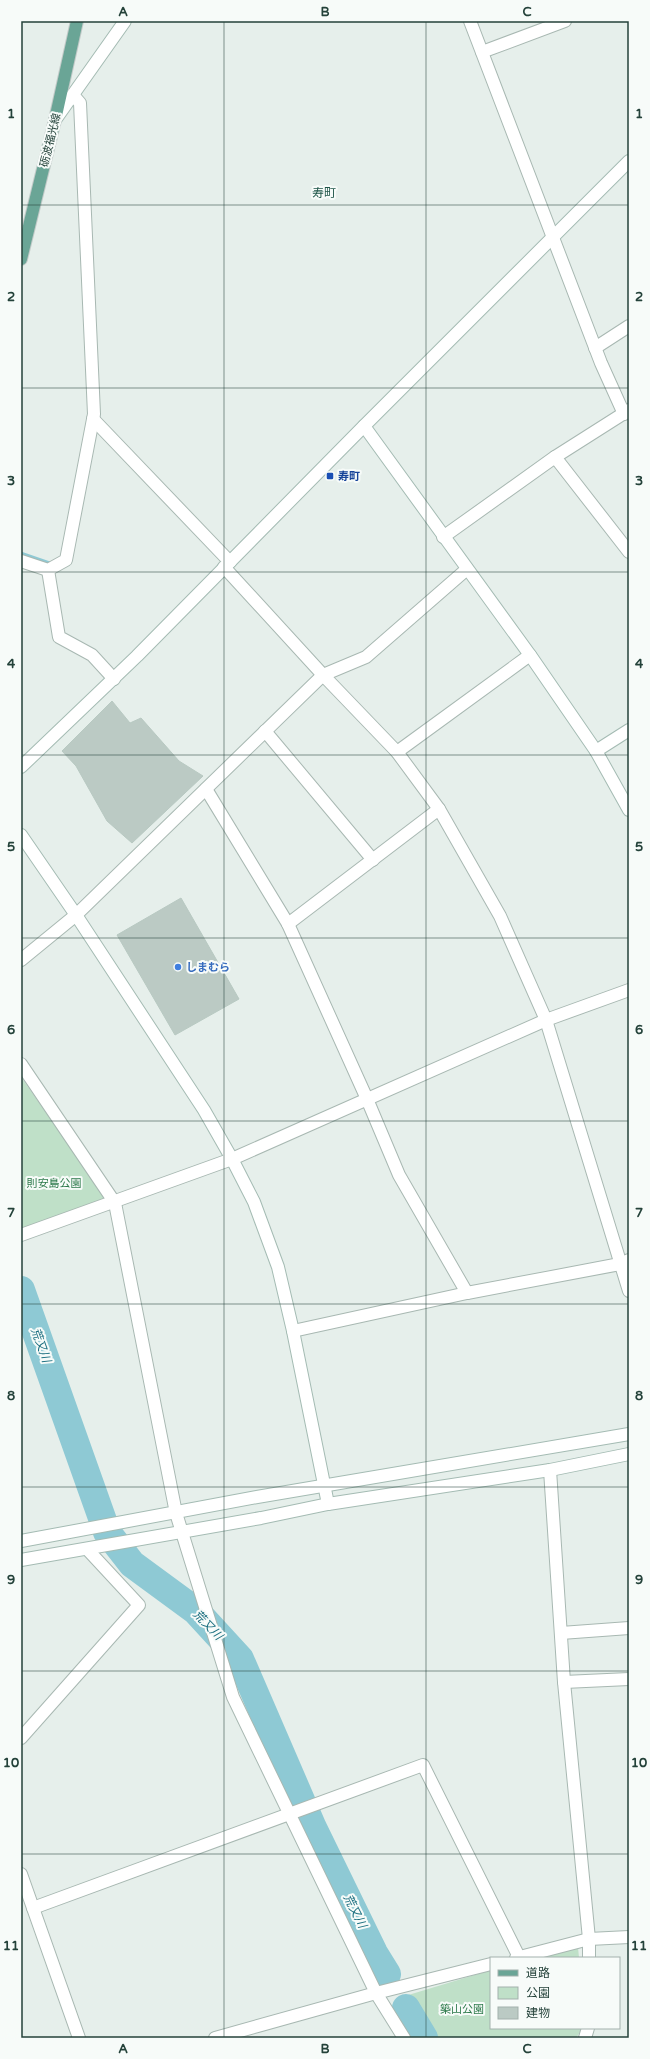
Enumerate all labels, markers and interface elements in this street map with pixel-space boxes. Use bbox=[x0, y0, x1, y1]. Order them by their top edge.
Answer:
text: A bbox=[118, 4, 128, 20]
text: B bbox=[320, 4, 330, 20]
text: C bbox=[522, 4, 532, 20]
text: 1 bbox=[7, 106, 15, 122]
text: 1 bbox=[635, 106, 643, 122]
street label: 砺波福光線 bbox=[38, 112, 63, 168]
district label: 寿町 bbox=[312, 186, 336, 200]
text: 2 bbox=[7, 289, 15, 305]
text: 2 bbox=[635, 289, 643, 305]
place label: 寿町 bbox=[338, 470, 360, 483]
marker: 寿町 bbox=[325, 471, 335, 481]
text: 3 bbox=[7, 473, 15, 489]
text: 3 bbox=[635, 473, 643, 489]
text: 4 bbox=[7, 656, 16, 672]
text: 4 bbox=[635, 656, 644, 672]
text: 5 bbox=[7, 839, 15, 855]
text: 5 bbox=[635, 839, 643, 855]
place label: しまむら bbox=[186, 961, 230, 974]
marker: しまむら bbox=[173, 962, 183, 972]
text: 6 bbox=[7, 1022, 15, 1038]
text: 6 bbox=[635, 1022, 643, 1038]
park label: 則安島公園 bbox=[27, 1177, 82, 1190]
text: 7 bbox=[7, 1205, 15, 1221]
text: 7 bbox=[635, 1205, 643, 1221]
water label: 荒又川 bbox=[28, 1326, 54, 1366]
text: 8 bbox=[7, 1388, 15, 1404]
text: 8 bbox=[635, 1388, 643, 1404]
text: 9 bbox=[7, 1572, 15, 1588]
text: 9 bbox=[635, 1572, 643, 1588]
water label: 荒又川 bbox=[190, 1607, 227, 1644]
text: 10 bbox=[3, 1755, 19, 1771]
text: 10 bbox=[631, 1755, 647, 1771]
water label: 荒又川 bbox=[341, 1892, 370, 1932]
text: 11 bbox=[3, 1938, 19, 1954]
text: 11 bbox=[631, 1938, 647, 1954]
legend bbox=[490, 1957, 620, 2029]
text: 道路 bbox=[526, 1966, 550, 1980]
text: 公園 bbox=[526, 1986, 550, 2000]
park label: 築山公園 bbox=[440, 2003, 484, 2016]
text: 建物 bbox=[526, 2006, 550, 2020]
text: A bbox=[118, 2041, 128, 2057]
text: B bbox=[320, 2041, 330, 2057]
text: C bbox=[522, 2041, 532, 2057]

